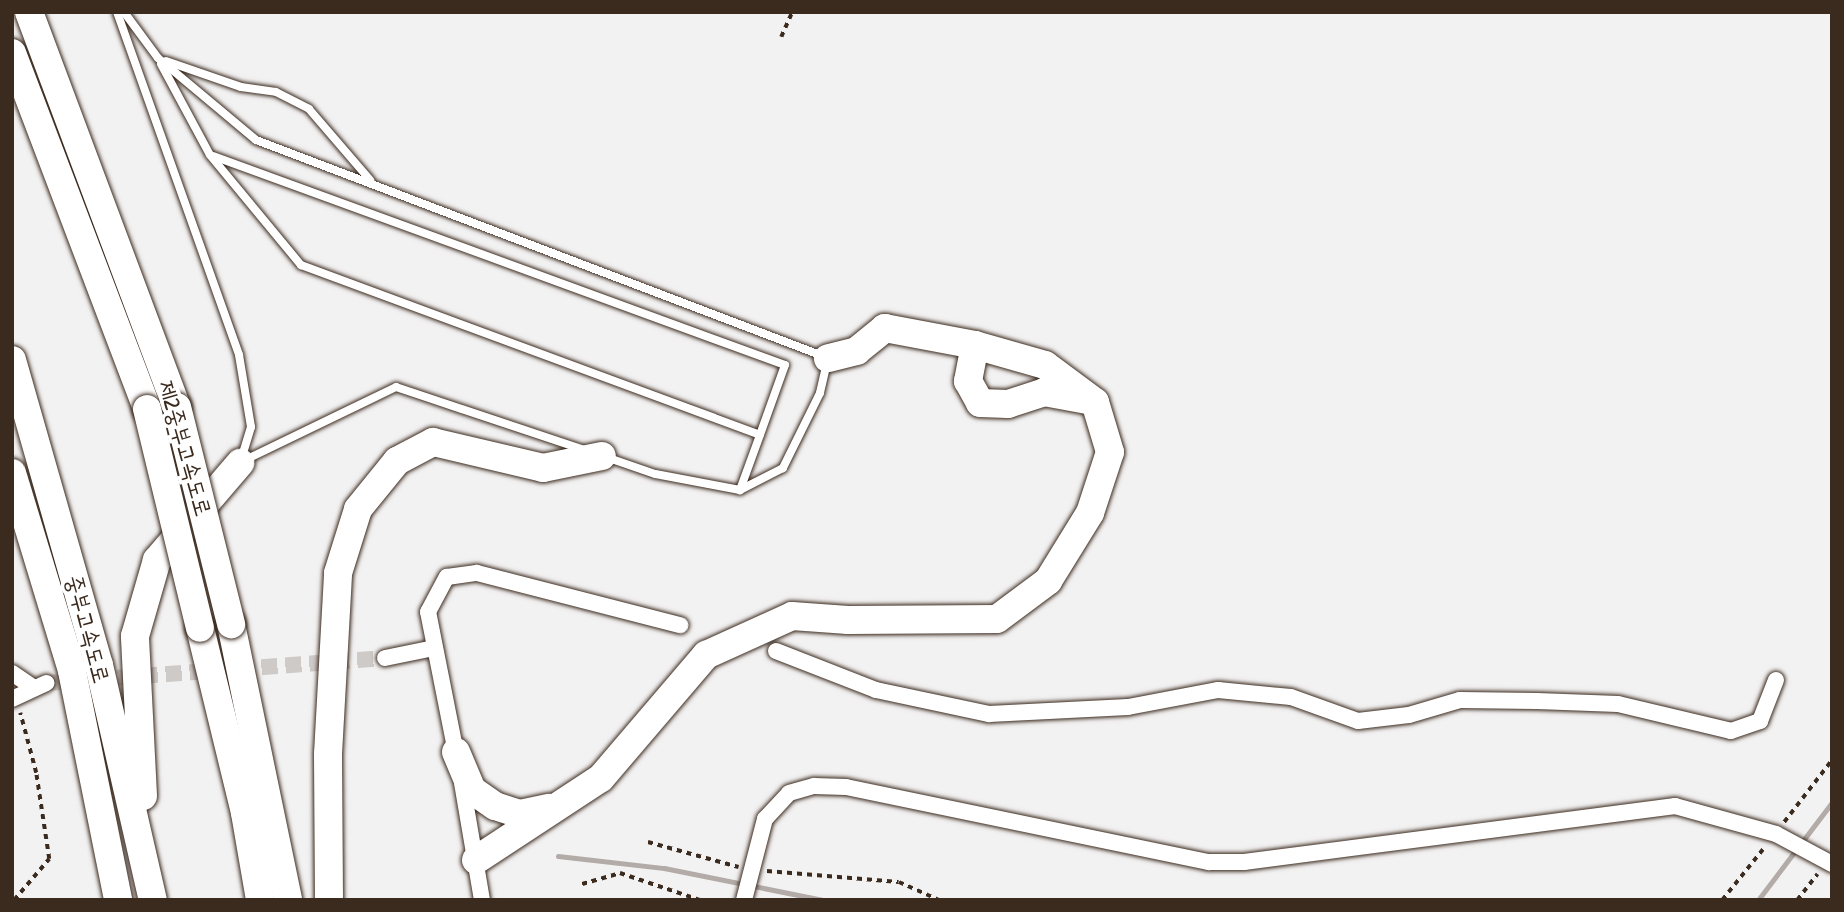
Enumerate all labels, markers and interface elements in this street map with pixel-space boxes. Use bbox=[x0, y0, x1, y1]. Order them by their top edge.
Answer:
street label: 제2중부고속도로 bbox=[152, 377, 218, 519]
street label: 중부고속도로 bbox=[60, 572, 116, 686]

